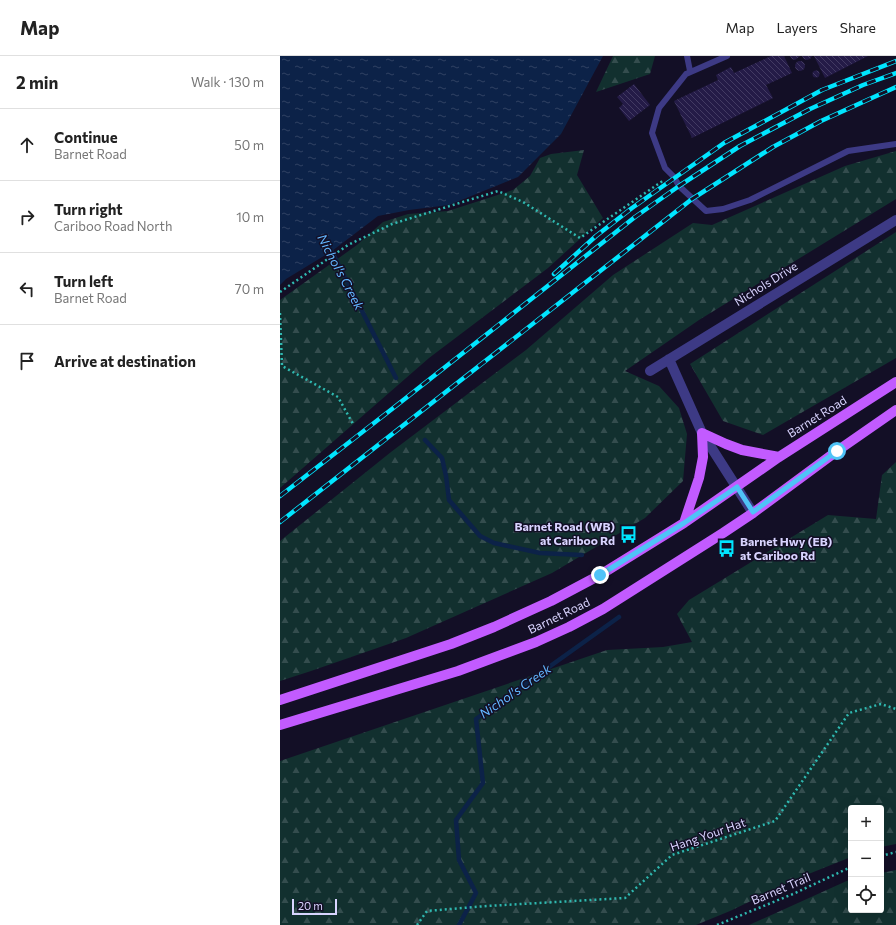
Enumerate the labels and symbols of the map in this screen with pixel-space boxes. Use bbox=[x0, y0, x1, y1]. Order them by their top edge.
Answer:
water label: Nichol's Creek bbox=[314, 231, 368, 314]
street label: Nichols Drive bbox=[731, 258, 800, 308]
street label: Barnet Road bbox=[784, 392, 849, 440]
route start bbox=[828, 442, 846, 460]
place label: Barnet Road (WB) at Cariboo Rd bbox=[514, 519, 615, 547]
bus stop icon: Barnet Road (WB) at Cariboo Rd bbox=[618, 524, 638, 544]
place label: Barnet Hwy (EB) at Cariboo Rd bbox=[740, 534, 832, 562]
bus stop icon: Barnet Hwy (EB) at Cariboo Rd bbox=[717, 539, 737, 559]
route end bbox=[591, 566, 609, 584]
street label: Barnet Road bbox=[525, 594, 592, 636]
water label: Nichol's Creek bbox=[476, 660, 555, 722]
street label: Hang Your Hat bbox=[668, 815, 747, 854]
street label: Barnet Trail bbox=[749, 869, 812, 907]
scale bar bbox=[292, 897, 337, 916]

